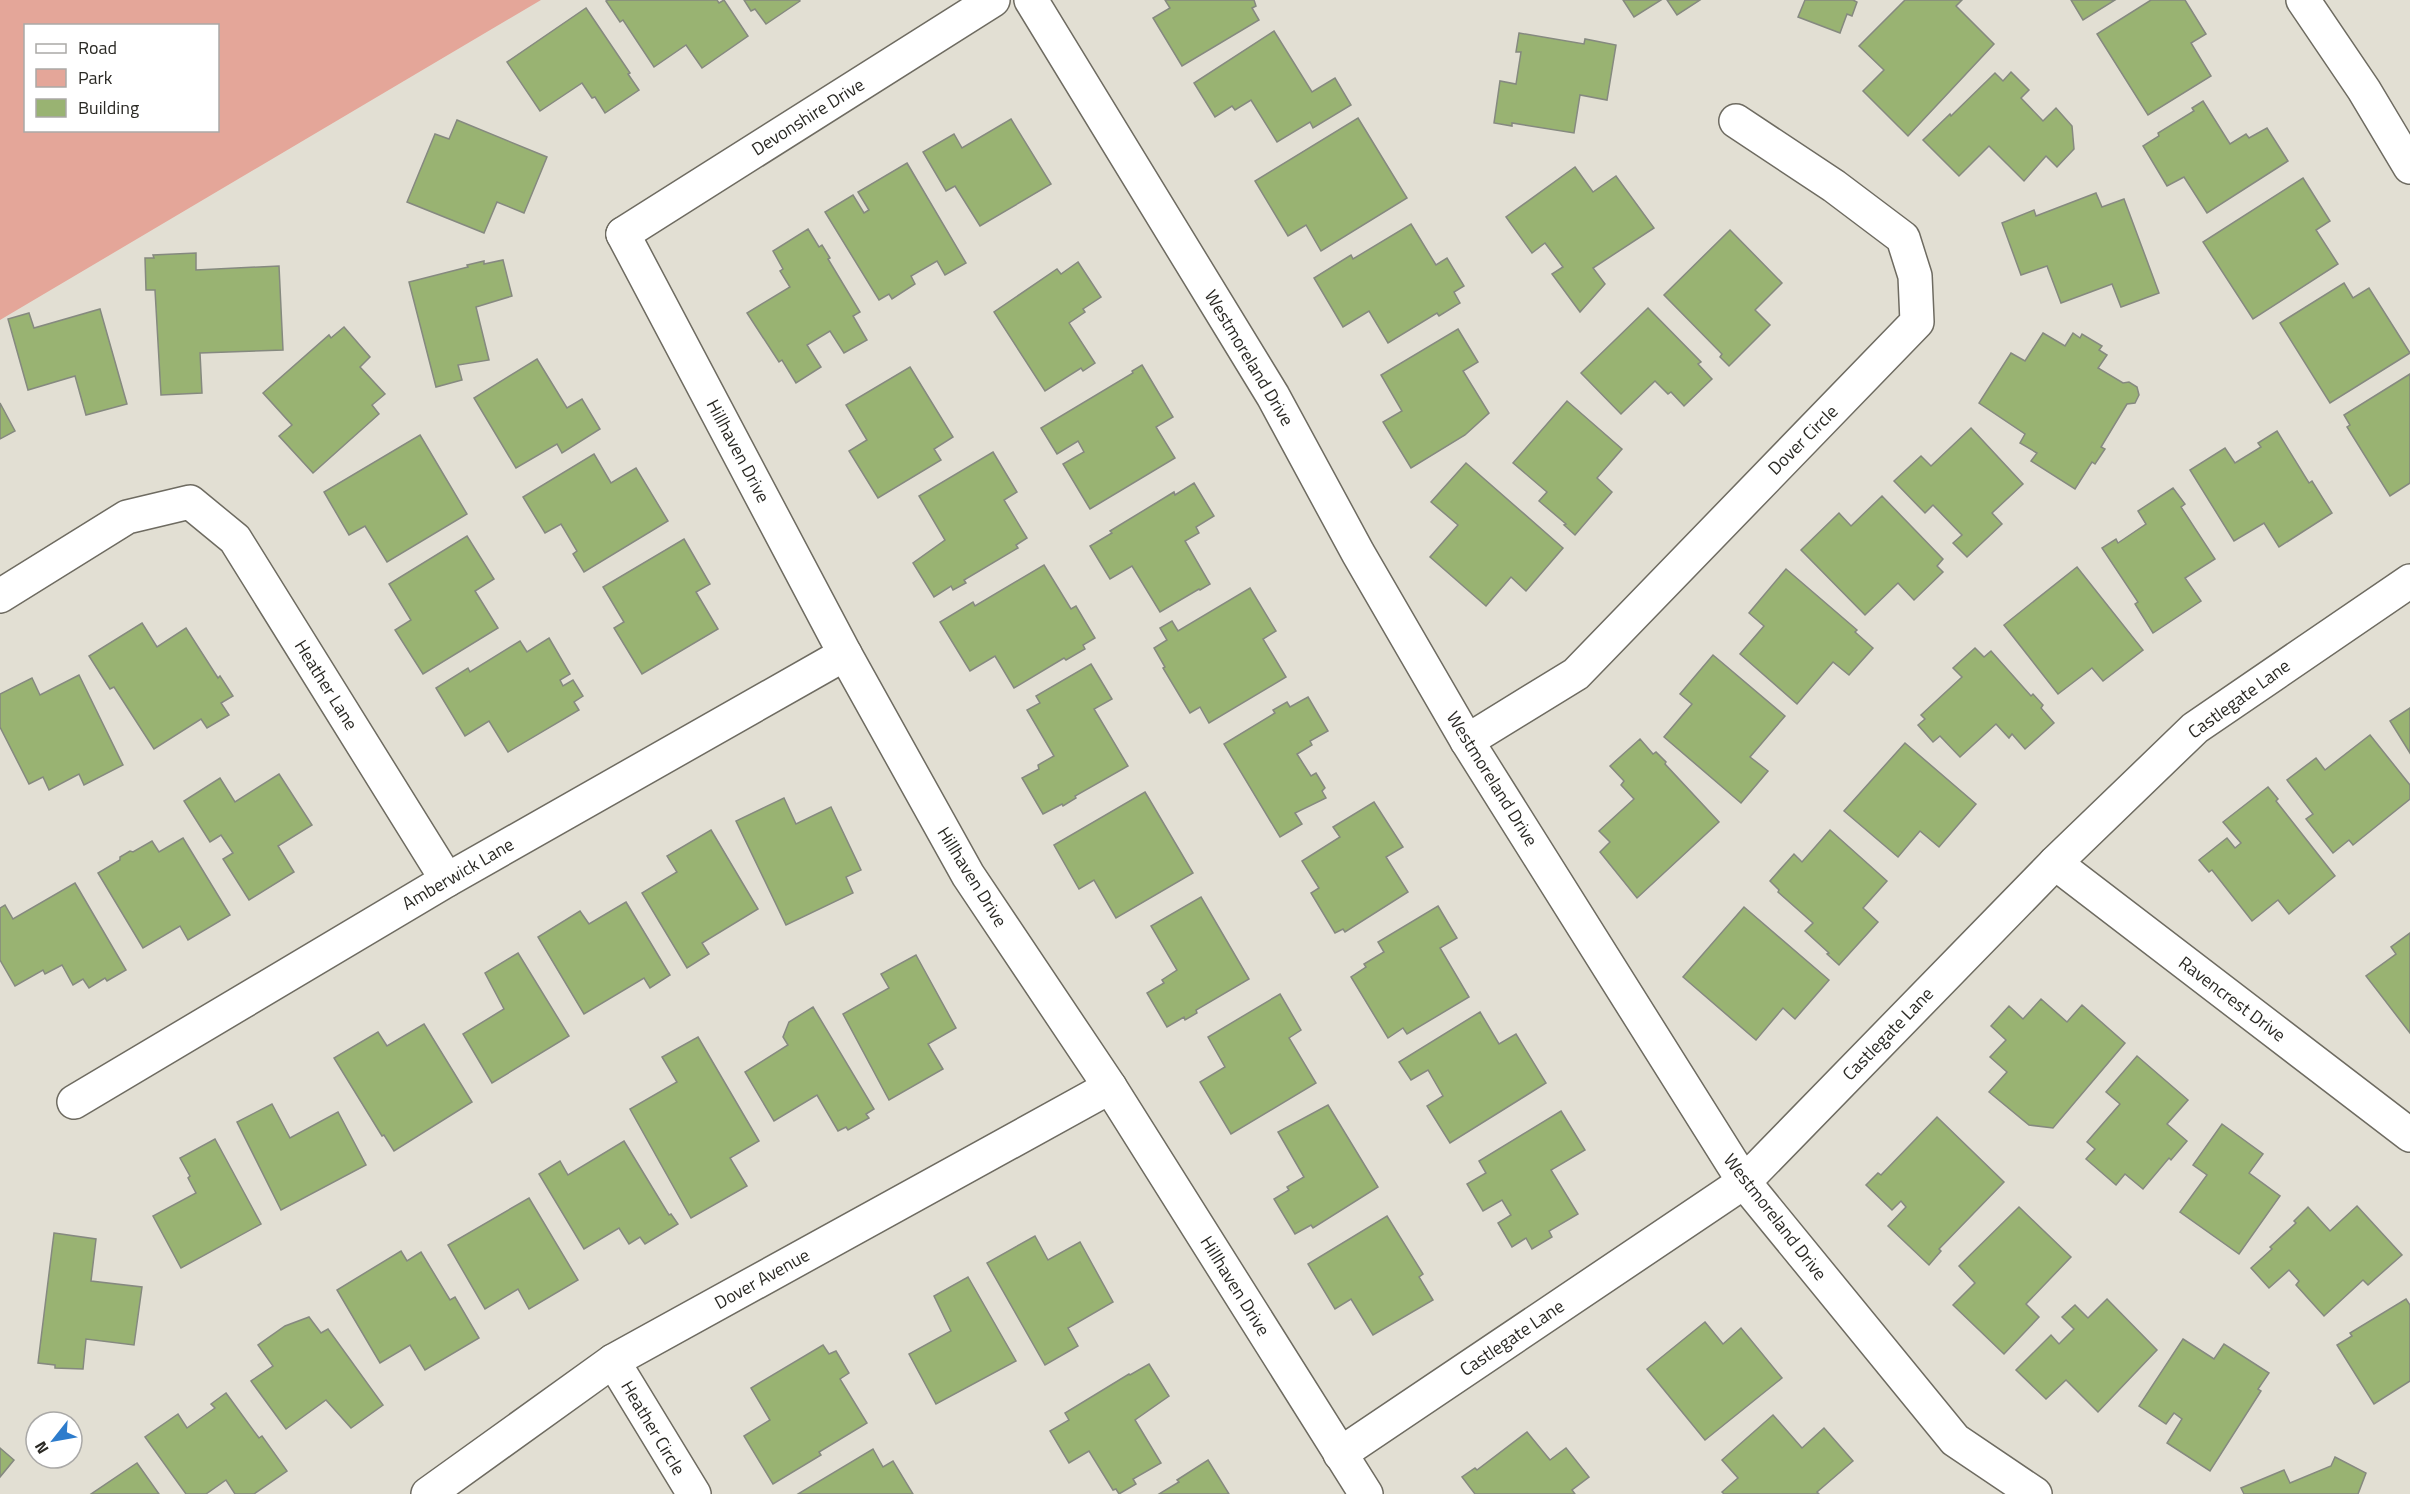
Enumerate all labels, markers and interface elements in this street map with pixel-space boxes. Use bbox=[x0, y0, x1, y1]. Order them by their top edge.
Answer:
legend bbox=[24, 24, 219, 132]
text: Road bbox=[78, 34, 117, 61]
text: Park bbox=[78, 64, 113, 91]
street label: Devonshire Drive bbox=[746, 71, 869, 162]
text: Building bbox=[78, 94, 139, 121]
street label: Westmoreland Drive bbox=[1198, 284, 1301, 431]
street label: Hillhaven Drive bbox=[700, 394, 777, 507]
street label: Dover Circle bbox=[1761, 398, 1844, 481]
street label: Heather Lane bbox=[288, 634, 365, 735]
street label: Castlegate Lane bbox=[2182, 652, 2295, 745]
street label: Westmoreland Drive bbox=[1440, 706, 1545, 852]
street label: Hillhaven Drive bbox=[931, 821, 1014, 932]
street label: Amberwick Lane bbox=[397, 831, 519, 917]
street label: Ravencrest Drive bbox=[2173, 949, 2292, 1048]
street label: Castlegate Lane bbox=[1836, 981, 1939, 1086]
street label: Westmoreland Drive bbox=[1717, 1147, 1834, 1286]
street label: Hillhaven Drive bbox=[1194, 1230, 1277, 1341]
street label: Dover Avenue bbox=[709, 1241, 814, 1316]
street label: Castlegate Lane bbox=[1454, 1293, 1569, 1383]
street label: Heather Circle bbox=[614, 1375, 692, 1480]
north arrow bbox=[24, 1410, 84, 1470]
text: N bbox=[28, 1437, 54, 1459]

